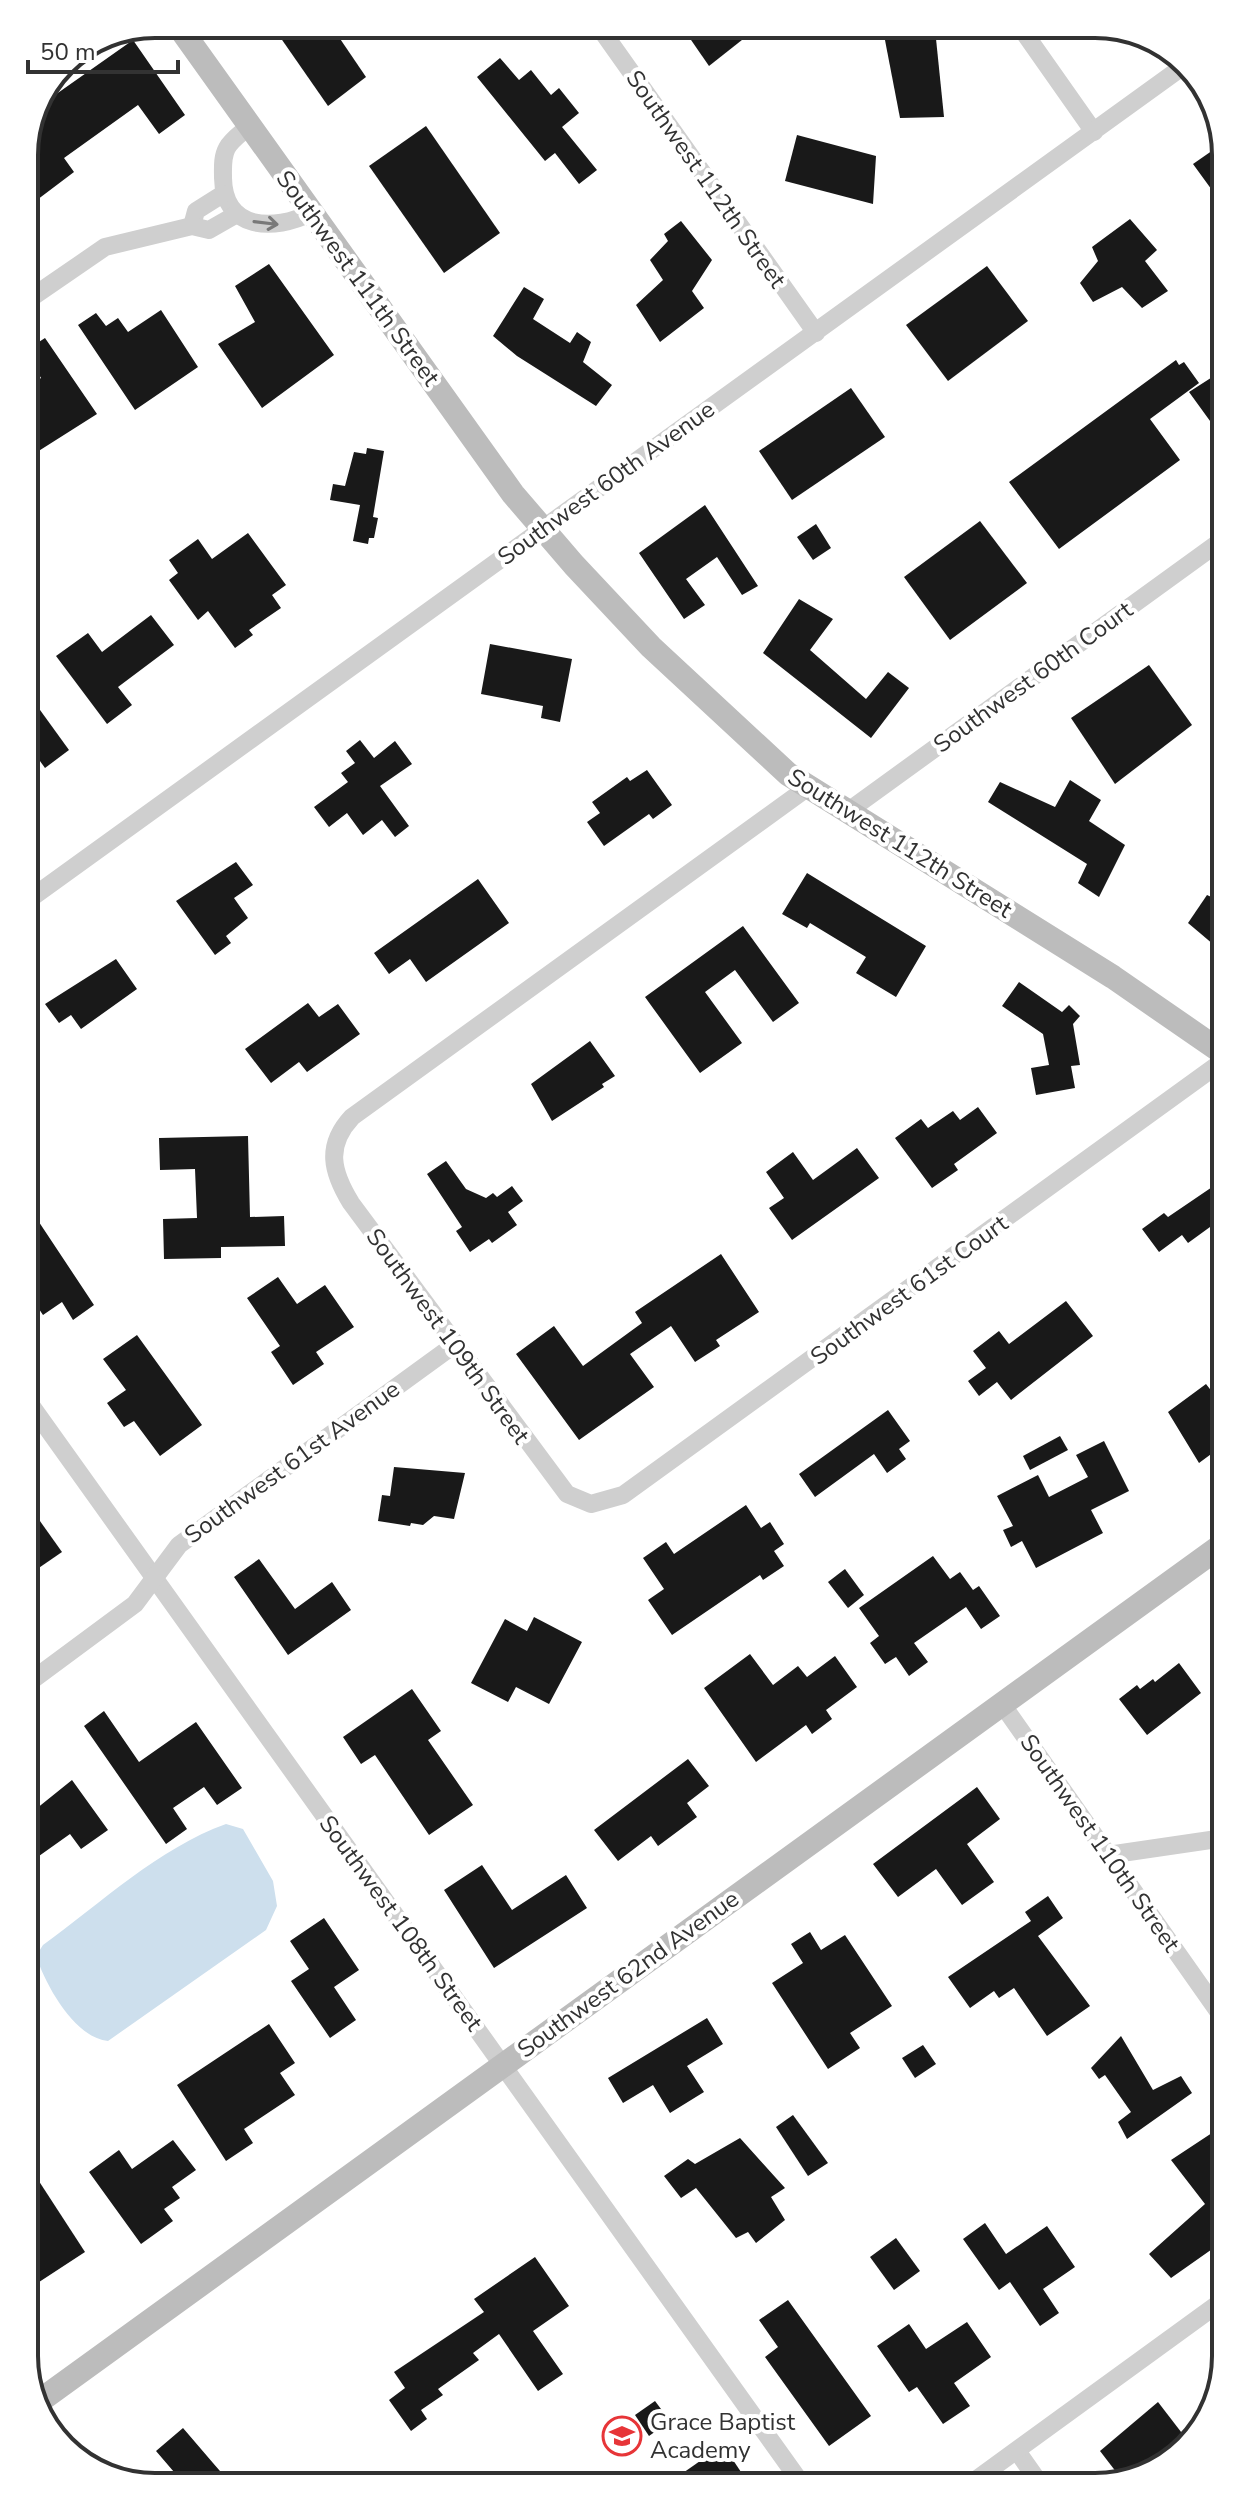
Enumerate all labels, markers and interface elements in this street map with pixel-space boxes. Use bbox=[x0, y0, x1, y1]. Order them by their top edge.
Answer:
scale bar bbox=[28, 24, 178, 74]
text: 50 m bbox=[40, 36, 96, 68]
street label: Southwest 112th Street bbox=[619, 64, 794, 295]
street label: Southwest 111th Street bbox=[269, 164, 447, 393]
one-way arrow bbox=[253, 216, 278, 231]
street label: Southwest 60th Avenue bbox=[491, 393, 721, 573]
street label: Southwest 60th Court bbox=[927, 593, 1140, 760]
street label: Southwest 112th Street bbox=[782, 761, 1019, 926]
street label: Southwest 61st Court bbox=[804, 1207, 1015, 1373]
street label: Southwest 109th Street bbox=[359, 1222, 537, 1451]
street label: Southwest 61st Avenue bbox=[178, 1373, 406, 1551]
street label: Southwest 110th Street bbox=[1013, 1728, 1188, 1959]
street label: Southwest 108th Street bbox=[312, 1809, 490, 2038]
street label: Southwest 62nd Avenue bbox=[511, 1883, 745, 2065]
place label: Grace Baptist Academy bbox=[650, 2406, 796, 2466]
school or university icon: Grace Baptist Academy bbox=[601, 2415, 643, 2457]

